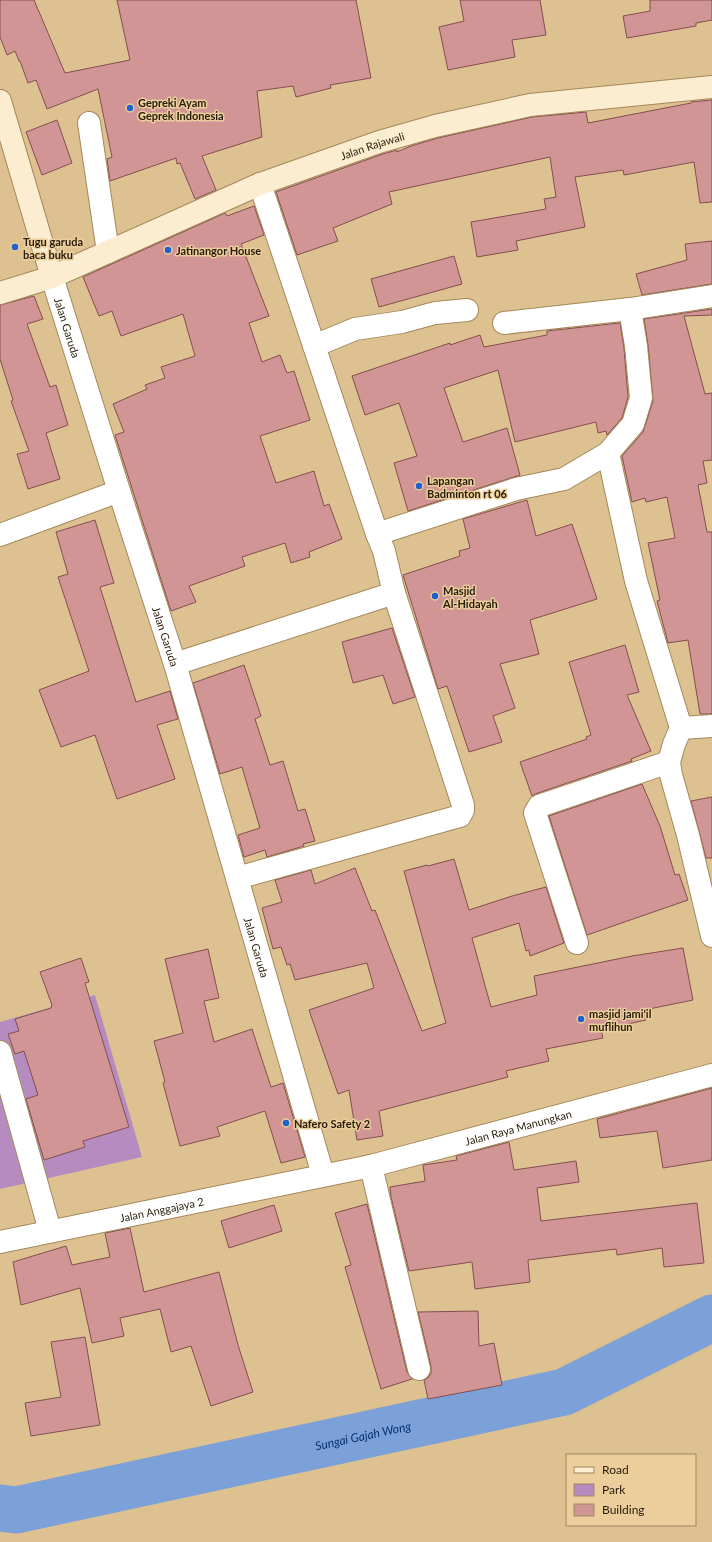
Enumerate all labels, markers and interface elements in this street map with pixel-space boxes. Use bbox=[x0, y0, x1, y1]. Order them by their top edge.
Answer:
place label: Gepreki Ayam Geprek Indonesia bbox=[138, 96, 224, 122]
marker: Gepreki Ayam Geprek Indonesia bbox=[125, 103, 135, 113]
street label: Jalan Rajawali bbox=[338, 129, 406, 162]
place label: Tugu garuda baca buku bbox=[23, 235, 83, 261]
marker: Tugu garuda baca buku bbox=[10, 242, 20, 252]
place label: Jatinangor House bbox=[176, 244, 261, 257]
marker: Jatinangor House bbox=[163, 245, 173, 255]
street label: Jalan Garuda bbox=[52, 296, 83, 359]
place label: Lapangan Badminton rt 06 bbox=[427, 474, 508, 500]
marker: Lapangan Badminton rt 06 bbox=[414, 481, 424, 491]
place label: Masjid Al-Hidayah bbox=[442, 584, 498, 610]
marker: Masjid Al-Hidayah bbox=[430, 591, 440, 601]
street label: Jalan Garuda bbox=[150, 605, 182, 668]
street label: Jalan Garuda bbox=[242, 916, 272, 979]
place label: masjid jami'il muflihun bbox=[589, 1007, 652, 1033]
marker: masjid jami'il muflihun bbox=[576, 1014, 586, 1024]
street label: Jalan Raya Manungkan bbox=[463, 1106, 573, 1147]
place label: Nafero Safety 2 bbox=[294, 1117, 370, 1130]
marker: Nafero Safety 2 bbox=[281, 1118, 291, 1128]
street label: Jalan Anggajaya 2 bbox=[119, 1194, 205, 1224]
water label: Sungai Gajah Wong bbox=[314, 1418, 412, 1453]
legend bbox=[566, 1454, 696, 1526]
text: Road bbox=[602, 1462, 629, 1477]
text: Park bbox=[602, 1482, 626, 1497]
text: Building bbox=[602, 1502, 645, 1517]

